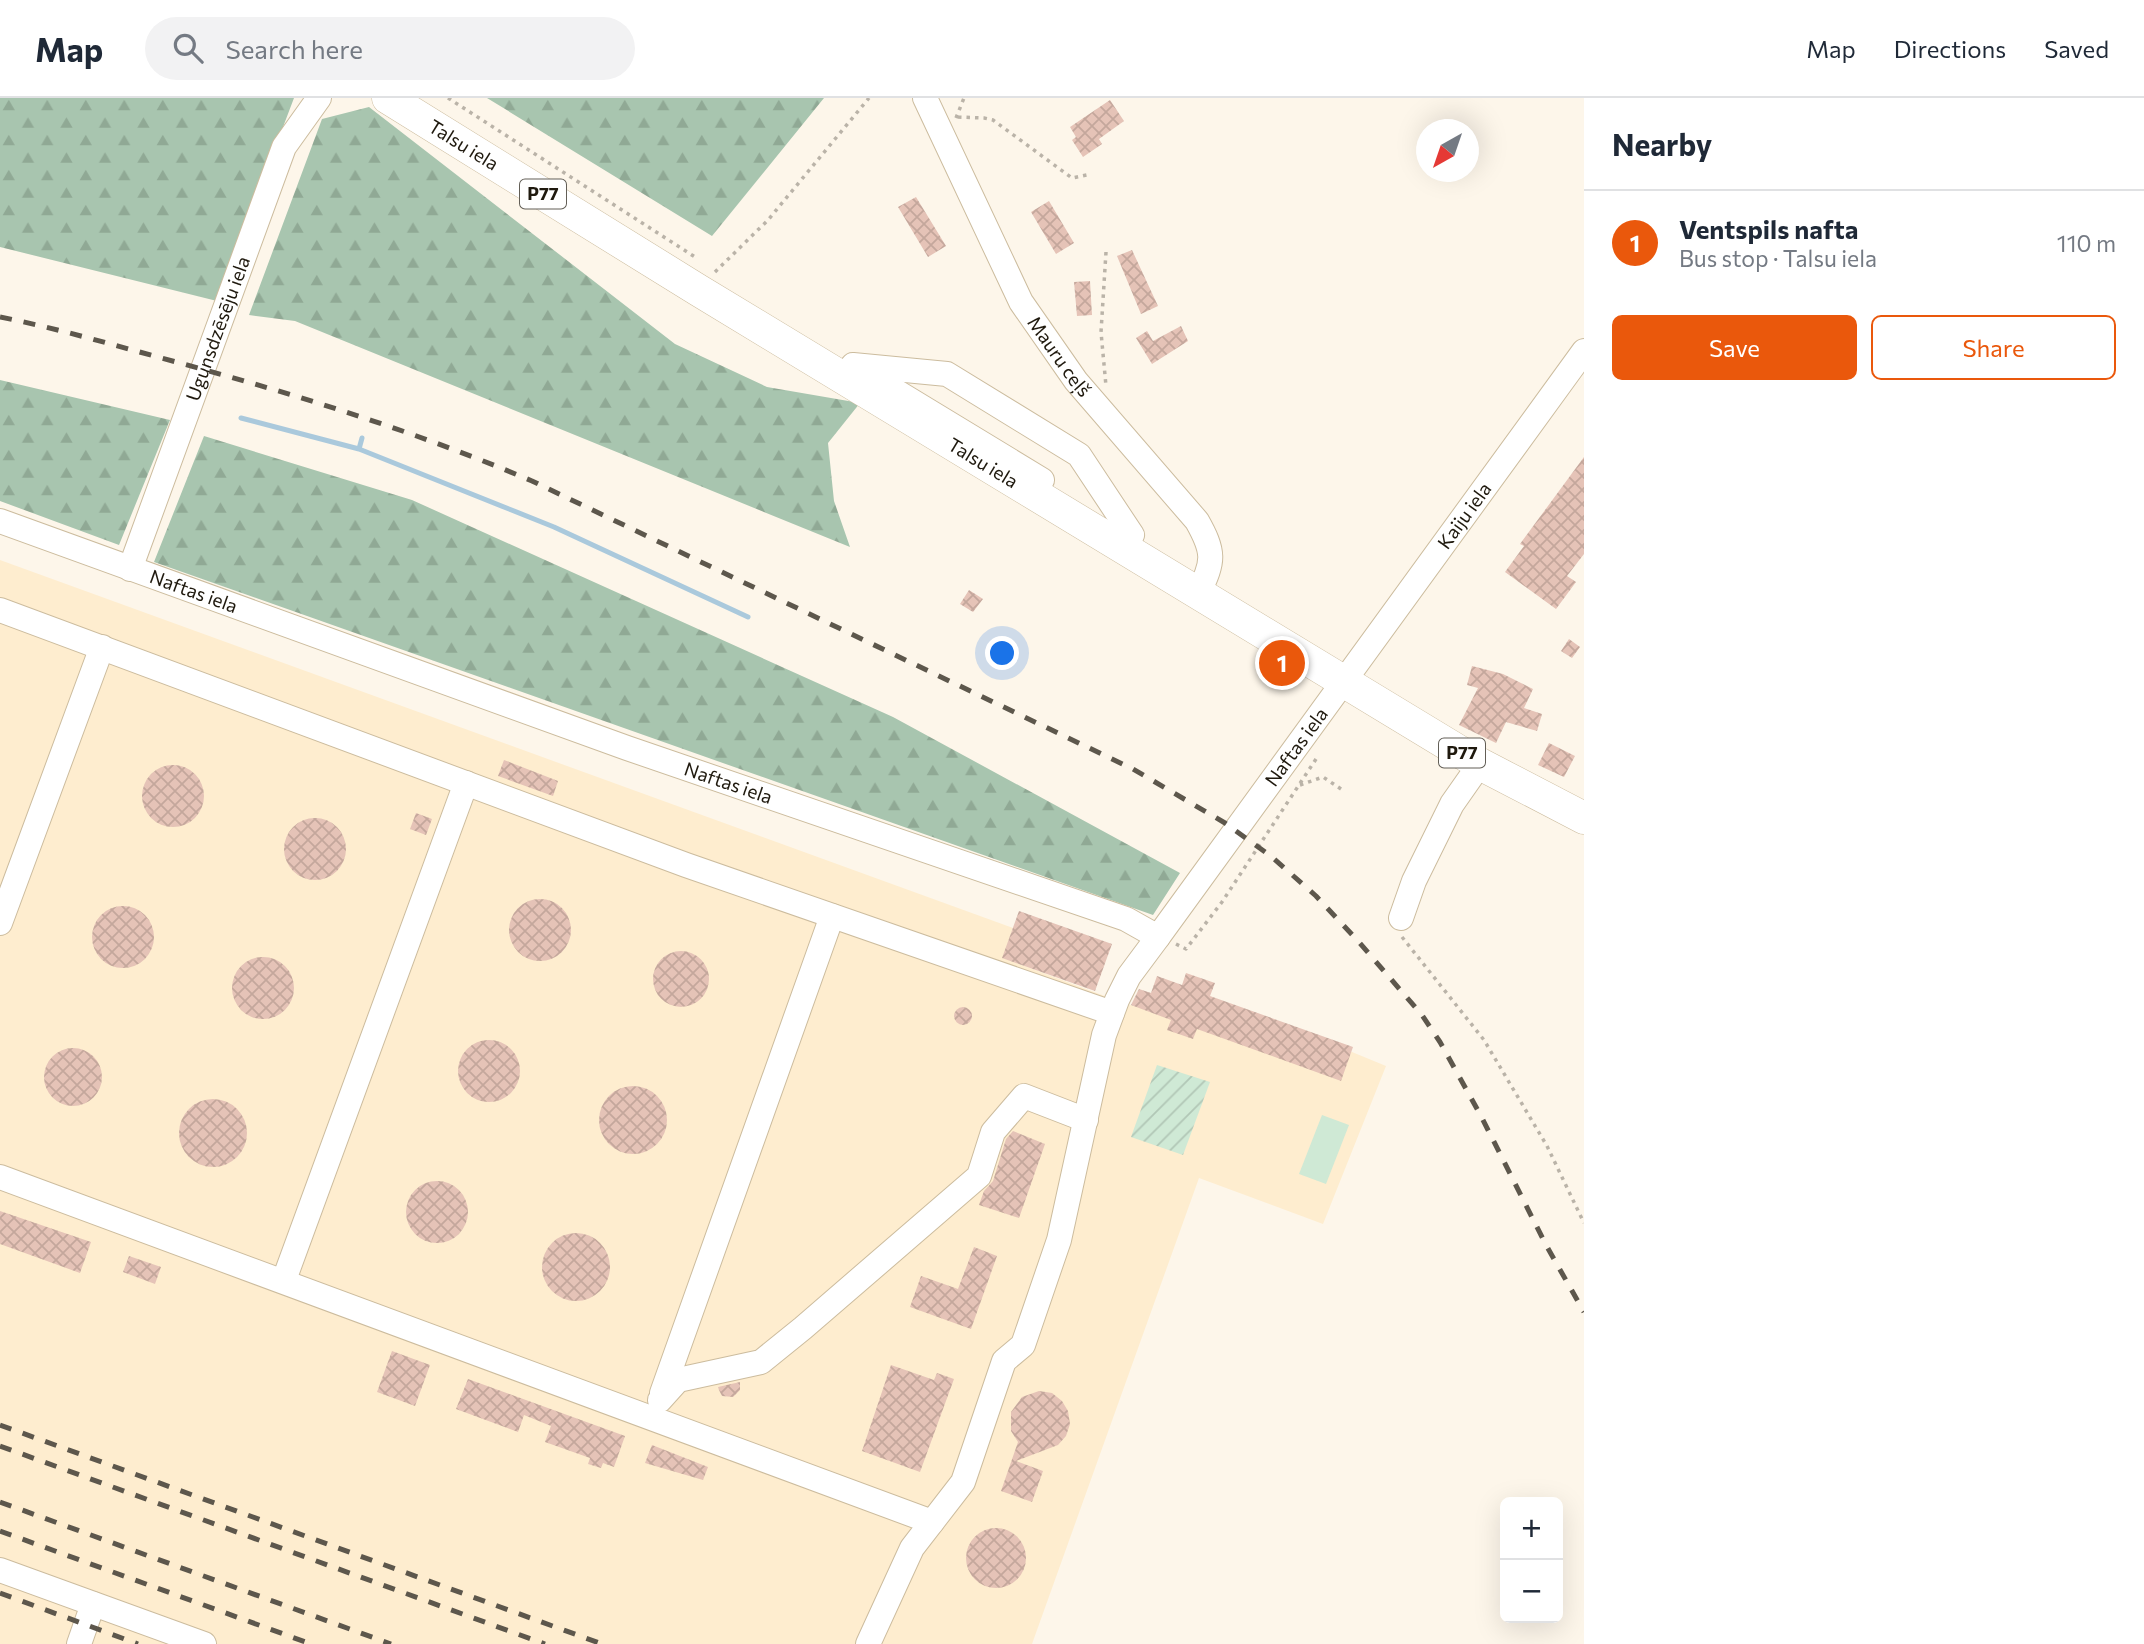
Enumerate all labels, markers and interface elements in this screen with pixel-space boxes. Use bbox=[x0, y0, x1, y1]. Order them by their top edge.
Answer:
search box bbox=[145, 17, 635, 80]
text: Map bbox=[35, 28, 103, 69]
icon: search bbox=[169, 29, 207, 67]
text: Search here bbox=[225, 33, 363, 64]
text: Map bbox=[1806, 34, 1856, 63]
text: Directions bbox=[1894, 34, 2006, 63]
text: Saved bbox=[2044, 34, 2109, 63]
street label: Talsu iela bbox=[425, 114, 503, 175]
north arrow bbox=[1416, 119, 1479, 182]
text: Nearby bbox=[1612, 125, 1712, 162]
road number: P77 bbox=[520, 180, 566, 208]
text: Ventspils nafta bbox=[1679, 213, 1858, 244]
text: 1 bbox=[1630, 229, 1640, 257]
text: 110 m bbox=[2057, 229, 2116, 257]
text: Bus stop · Talsu iela bbox=[1679, 244, 1877, 272]
street label: Ugunsdzēsēju iela bbox=[180, 253, 254, 404]
street label: Mauru ceļš bbox=[1023, 311, 1096, 401]
button: Save bbox=[1612, 315, 1857, 380]
button: Share bbox=[1871, 315, 2116, 380]
street label: Talsu iela bbox=[944, 432, 1023, 492]
street label: Kaiju iela bbox=[1432, 478, 1496, 553]
street label: Naftas iela bbox=[147, 564, 241, 617]
your location bbox=[985, 636, 1019, 670]
pin: 1 bbox=[1259, 637, 1305, 689]
street label: Naftas iela bbox=[1260, 703, 1332, 790]
road number: P77 bbox=[1439, 738, 1485, 768]
street label: Naftas iela bbox=[682, 757, 776, 808]
map controls bbox=[1500, 1497, 1563, 1623]
button: + bbox=[1500, 1497, 1563, 1560]
button: − bbox=[1500, 1560, 1563, 1623]

